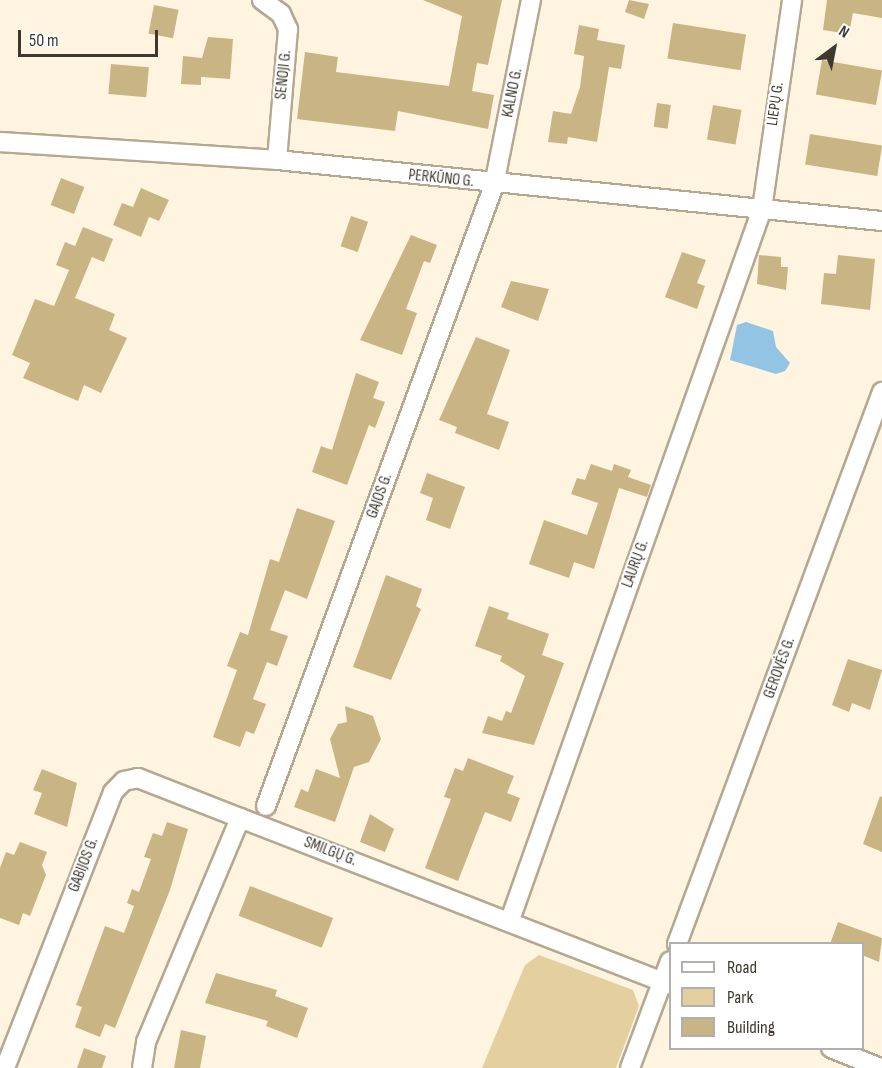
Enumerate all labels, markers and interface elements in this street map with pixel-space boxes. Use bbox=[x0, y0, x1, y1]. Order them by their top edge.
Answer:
scale bar bbox=[21, 18, 160, 56]
north arrow bbox=[804, 18, 864, 78]
text: N bbox=[835, 22, 852, 43]
text: 50 m bbox=[29, 30, 59, 51]
street label: SENOJI G. bbox=[272, 49, 296, 101]
street label: KALNO G. bbox=[499, 67, 527, 119]
street label: LIEPŲ G. bbox=[763, 81, 789, 127]
street label: PERKŪNO G. bbox=[407, 166, 475, 192]
street label: GAJOS G. bbox=[363, 471, 397, 521]
street label: LAURŲ G. bbox=[619, 537, 653, 591]
street label: GEROVĖS G. bbox=[760, 635, 800, 701]
street label: SMILGŲ G. bbox=[301, 833, 359, 871]
street label: GABIJOS G. bbox=[65, 835, 103, 895]
legend bbox=[669, 942, 864, 1050]
text: Road bbox=[727, 957, 757, 978]
text: Park bbox=[727, 987, 753, 1008]
text: Building bbox=[727, 1017, 775, 1038]

